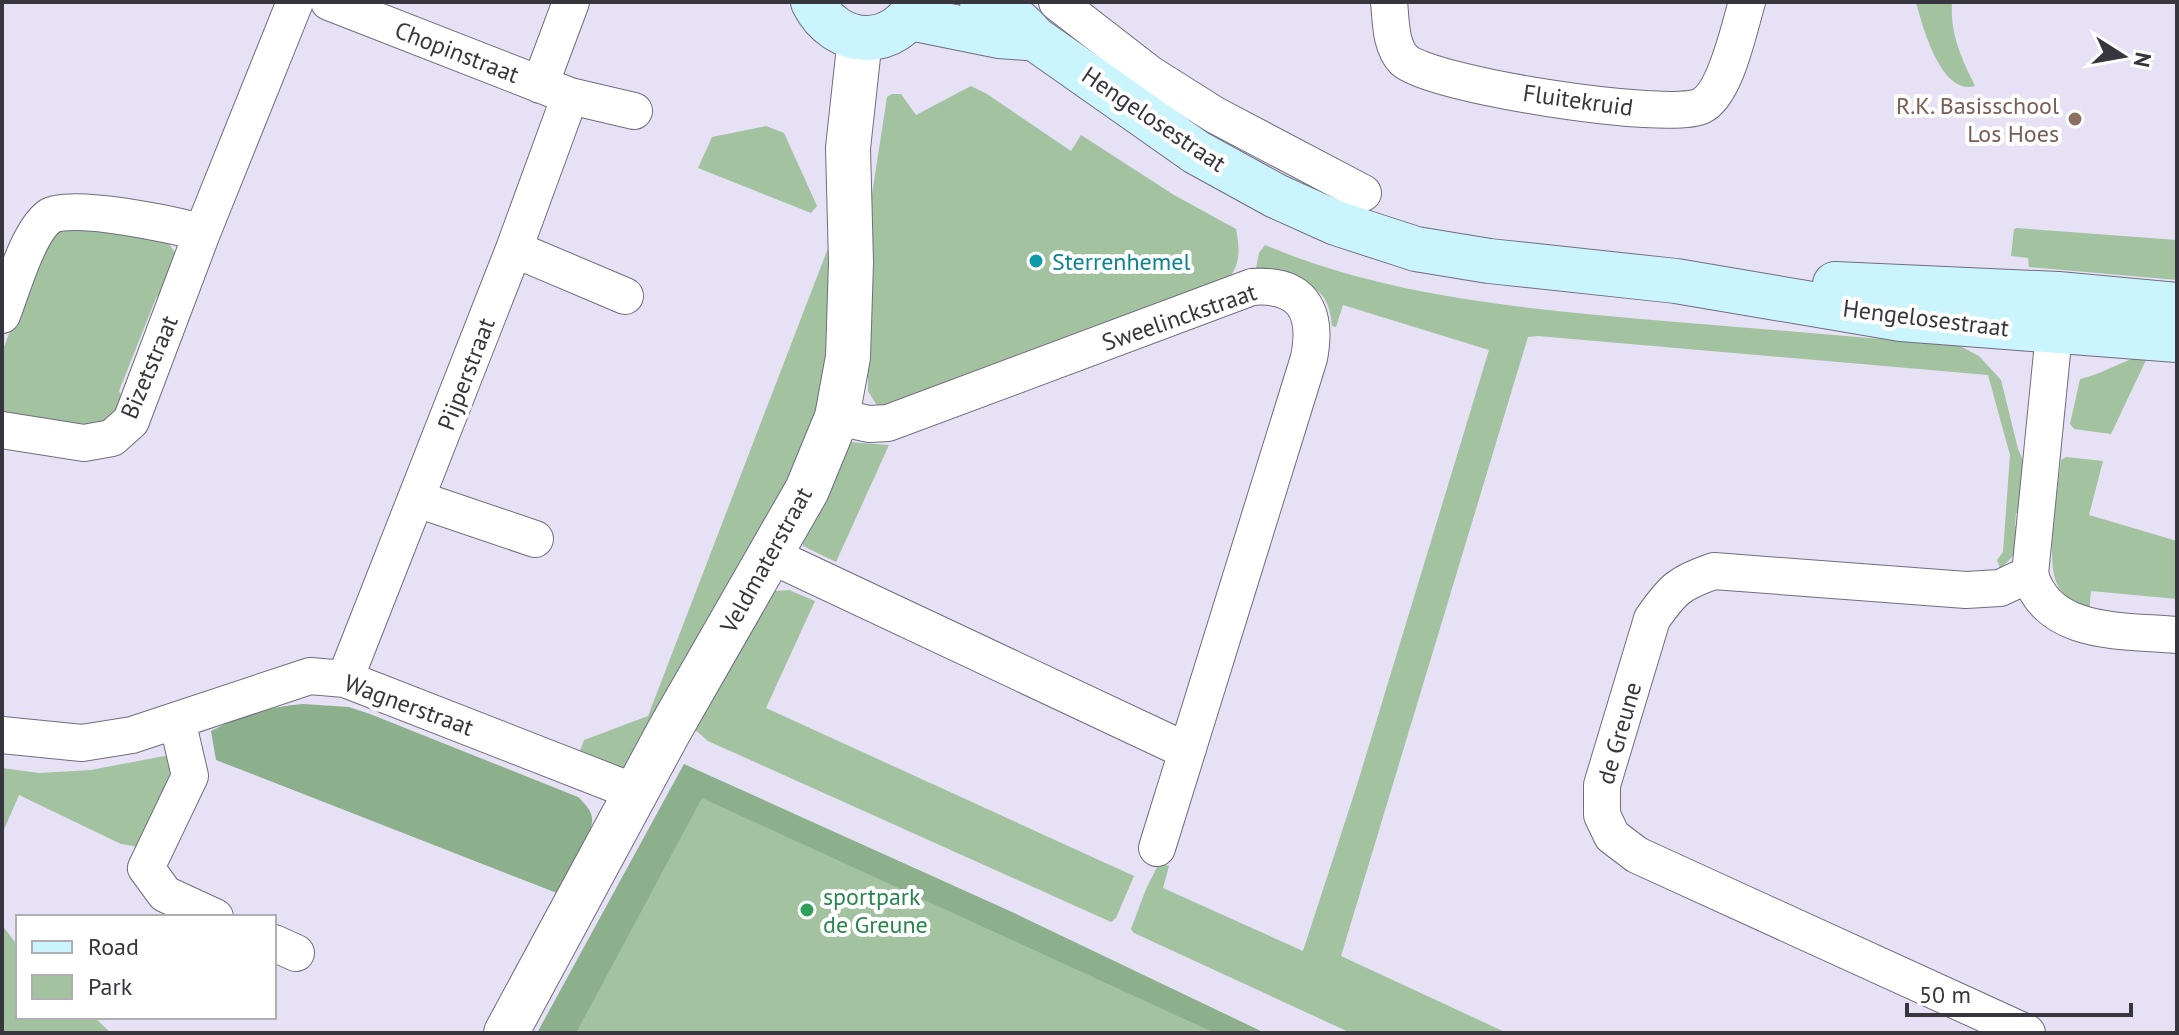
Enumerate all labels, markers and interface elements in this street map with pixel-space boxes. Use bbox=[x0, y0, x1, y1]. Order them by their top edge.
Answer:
street label: Chopinstraat bbox=[390, 14, 524, 90]
north arrow bbox=[2083, 16, 2163, 96]
text: N bbox=[2128, 50, 2158, 70]
street label: Hengelosestraat bbox=[1076, 59, 1232, 179]
street label: Fluitekruid bbox=[1521, 77, 1635, 123]
place label: R.K. Basisschool Los Hoes bbox=[1896, 90, 2059, 149]
marker: R.K. Basisschool Los Hoes bbox=[2066, 110, 2084, 128]
place label: Sterrenhemel bbox=[1052, 246, 1190, 277]
marker: Sterrenhemel bbox=[1027, 252, 1045, 270]
street label: Sweelinckstraat bbox=[1098, 276, 1260, 358]
street label: Hengelosestraat bbox=[1841, 292, 2011, 344]
street label: Bizetstraat bbox=[113, 311, 185, 423]
street label: Pijperstraat bbox=[430, 313, 502, 435]
street label: Veldmaterstraat bbox=[713, 482, 819, 639]
street label: Wagnerstraat bbox=[340, 667, 478, 743]
street label: de Greune bbox=[1590, 678, 1648, 788]
place label: sportpark de Greune bbox=[823, 881, 928, 940]
marker: sportpark de Greune bbox=[798, 901, 816, 919]
legend bbox=[16, 915, 276, 1019]
text: Road bbox=[88, 931, 139, 962]
scale bar bbox=[1907, 967, 2131, 1017]
text: Park bbox=[88, 971, 133, 1002]
text: 50 m bbox=[1919, 979, 1971, 1010]

